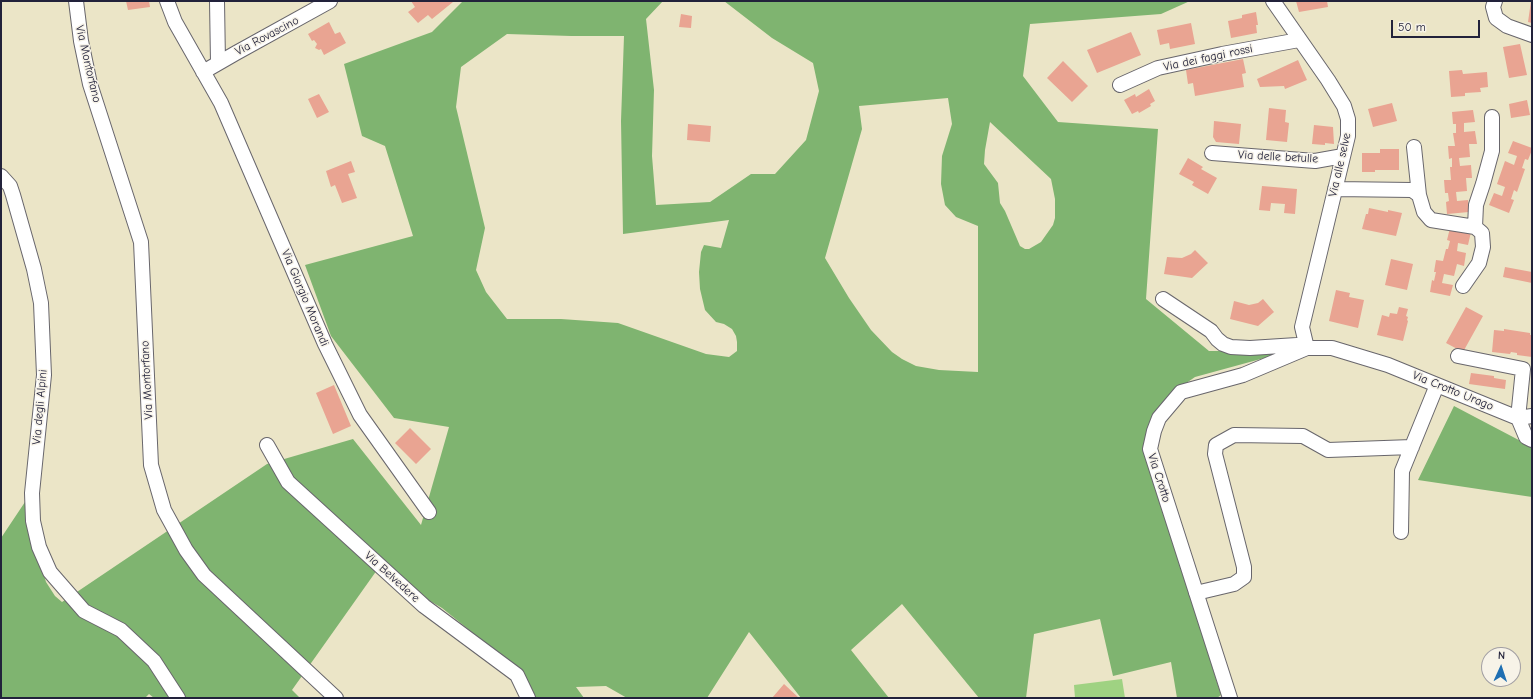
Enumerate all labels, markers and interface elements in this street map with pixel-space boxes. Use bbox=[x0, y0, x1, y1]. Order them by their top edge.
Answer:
scale bar bbox=[1393, 12, 1482, 38]
street label: Via Rovascino bbox=[233, 13, 301, 59]
text: 50 m bbox=[1398, 20, 1426, 34]
street label: Via Montorfano bbox=[72, 24, 104, 104]
street label: Via dei faggi rossi bbox=[1162, 42, 1254, 74]
street label: Via alle selve bbox=[1326, 132, 1354, 198]
street label: Via delle betulle bbox=[1238, 148, 1318, 166]
street label: Via Giorgio Morandi bbox=[278, 247, 332, 349]
street label: Via Montorfano bbox=[138, 340, 156, 420]
street label: Via Crotto Urago bbox=[1410, 368, 1496, 414]
street label: Via degli Alpini bbox=[30, 369, 50, 445]
street label: Via Crotto bbox=[1144, 452, 1174, 504]
street label: Via Belvedere bbox=[361, 549, 423, 605]
north arrow bbox=[1481, 647, 1521, 687]
text: N bbox=[1498, 649, 1506, 662]

